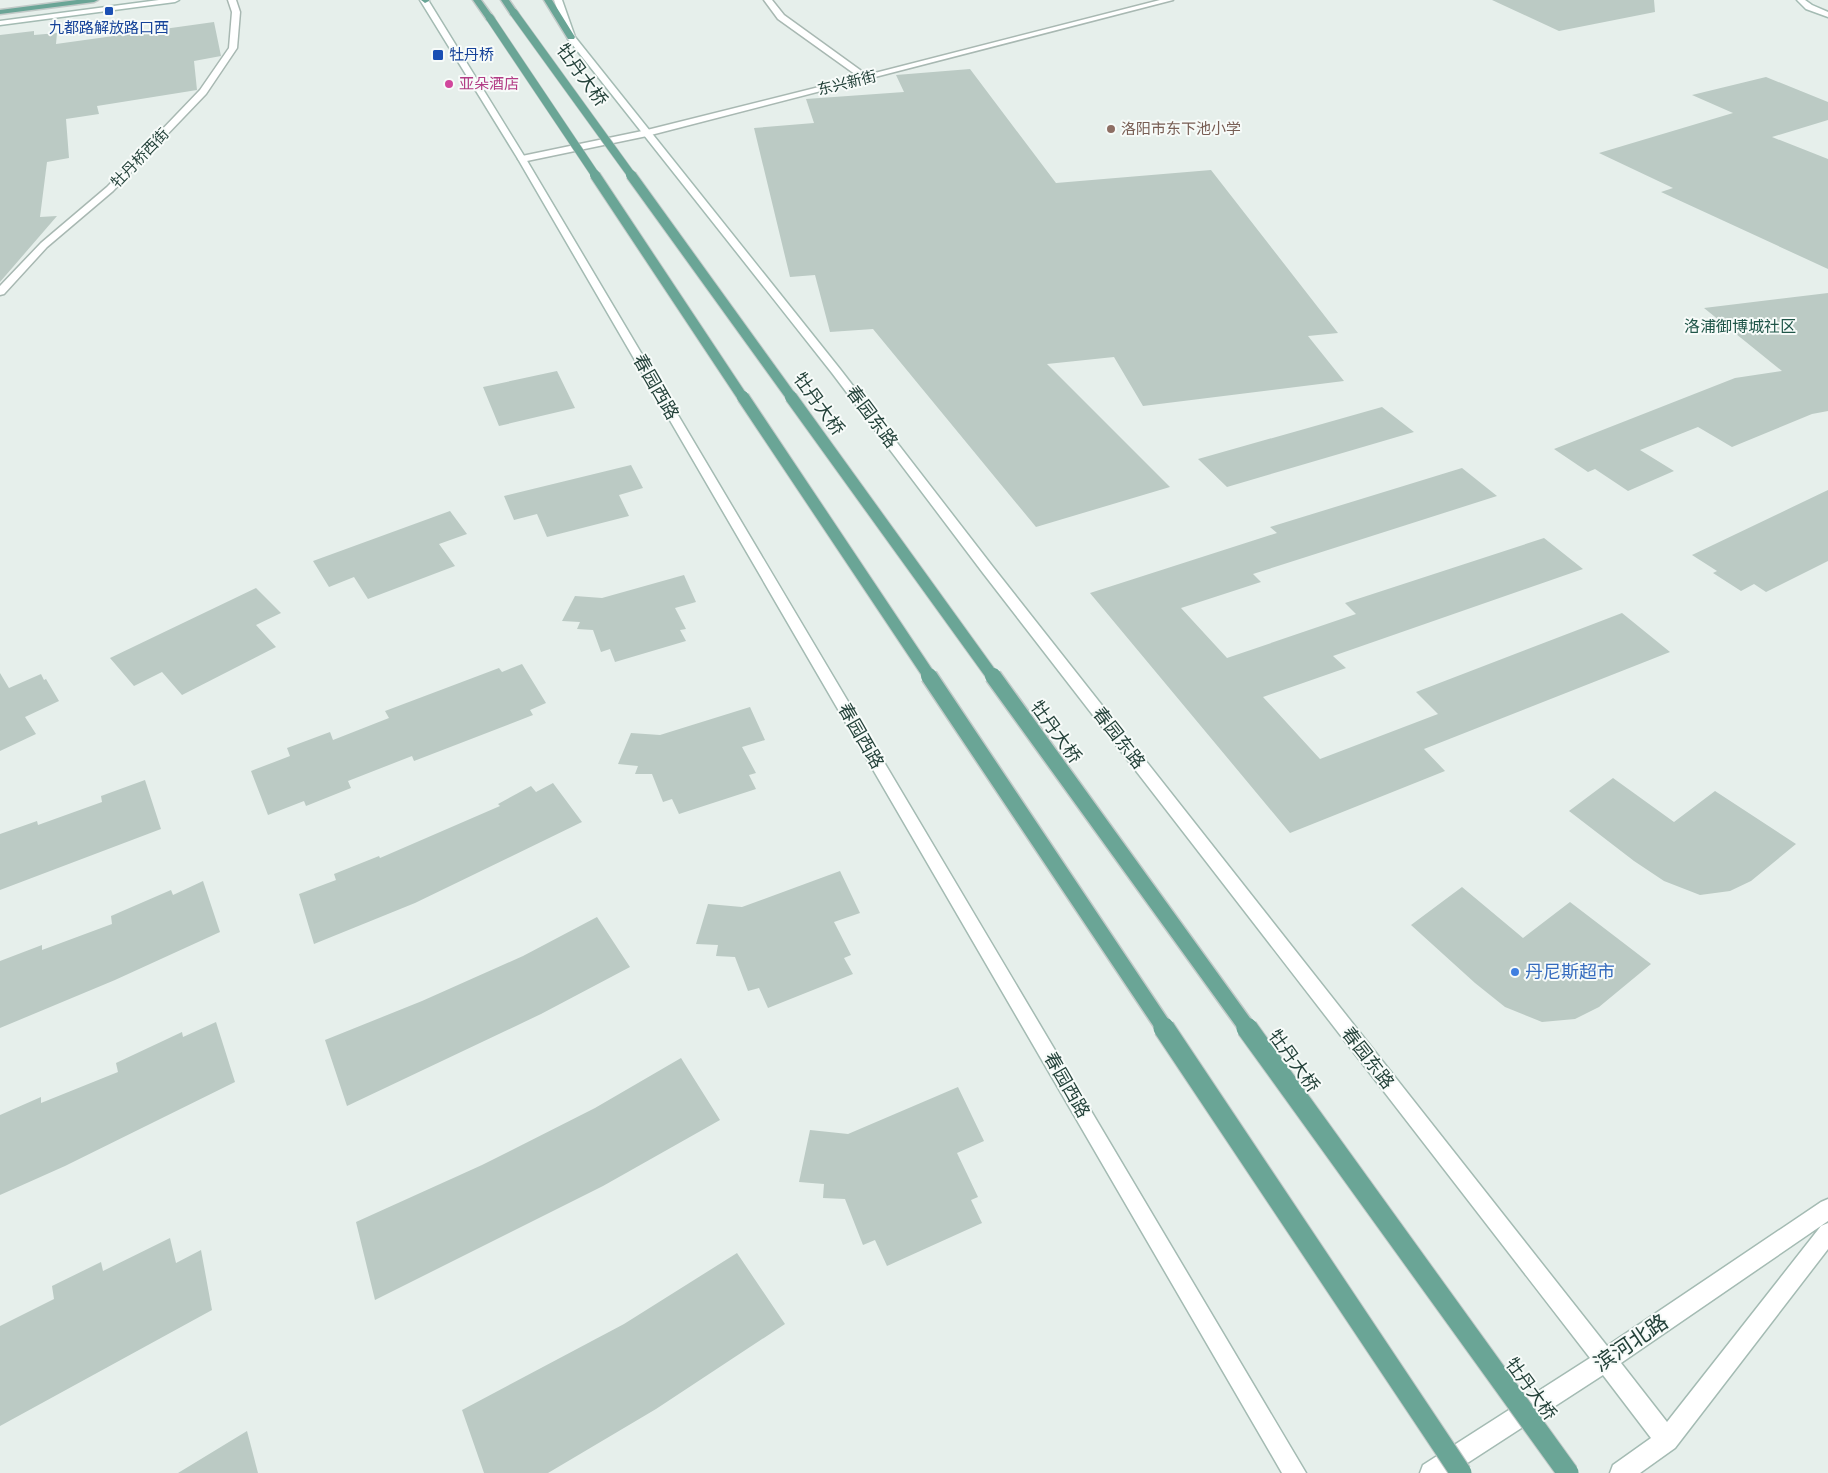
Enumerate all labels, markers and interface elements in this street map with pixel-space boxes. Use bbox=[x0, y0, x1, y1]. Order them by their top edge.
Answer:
marker: 九都路解放路口西 bbox=[103, 5, 115, 17]
place label: 九都路解放路口西 bbox=[49, 18, 169, 36]
street label: 牡丹大桥 bbox=[553, 39, 613, 110]
place label: 牡丹桥 bbox=[449, 45, 494, 63]
marker: 牡丹桥 bbox=[431, 48, 445, 62]
street label: 东兴新街 bbox=[815, 66, 878, 98]
place label: 亚朵酒店 bbox=[459, 74, 519, 92]
marker: 亚朵酒店 bbox=[443, 78, 455, 90]
place label: 洛阳市东下池小学 bbox=[1121, 119, 1241, 137]
marker: 洛阳市东下池小学 bbox=[1105, 123, 1117, 135]
street label: 牡丹桥西街 bbox=[107, 124, 172, 191]
district label: 洛浦御博城社区 bbox=[1684, 316, 1796, 336]
street label: 春园西路 bbox=[629, 350, 684, 423]
street label: 牡丹大桥 bbox=[790, 368, 850, 439]
street label: 春园东路 bbox=[842, 381, 903, 452]
street label: 牡丹大桥 bbox=[1027, 696, 1087, 767]
street label: 春园西路 bbox=[834, 699, 889, 772]
street label: 春园东路 bbox=[1089, 702, 1151, 773]
place label: 丹尼斯超市 bbox=[1525, 960, 1615, 982]
marker: 丹尼斯超市 bbox=[1509, 966, 1521, 978]
street label: 春园东路 bbox=[1338, 1022, 1400, 1093]
street label: 牡丹大桥 bbox=[1265, 1025, 1325, 1096]
street label: 春园西路 bbox=[1040, 1048, 1095, 1121]
street label: 滨河北路 bbox=[1588, 1308, 1673, 1376]
street label: 牡丹大桥 bbox=[1502, 1353, 1562, 1424]

